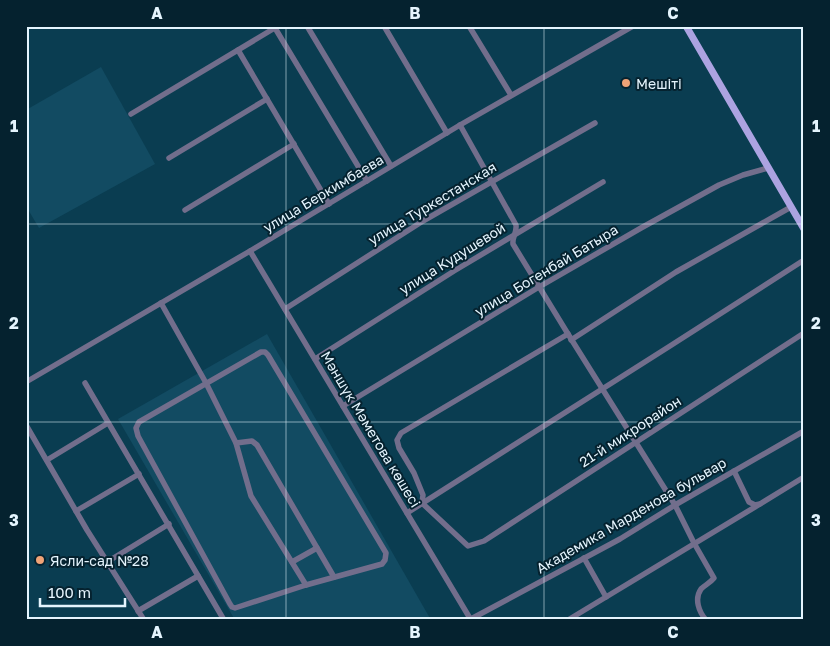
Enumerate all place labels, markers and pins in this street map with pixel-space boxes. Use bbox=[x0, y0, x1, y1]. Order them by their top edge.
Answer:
place label: Мешіті bbox=[636, 75, 682, 92]
marker: Мешіті bbox=[620, 77, 632, 89]
place label: Ясли-сад №28 bbox=[50, 552, 149, 569]
marker: Ясли-сад №28 bbox=[34, 554, 46, 566]

